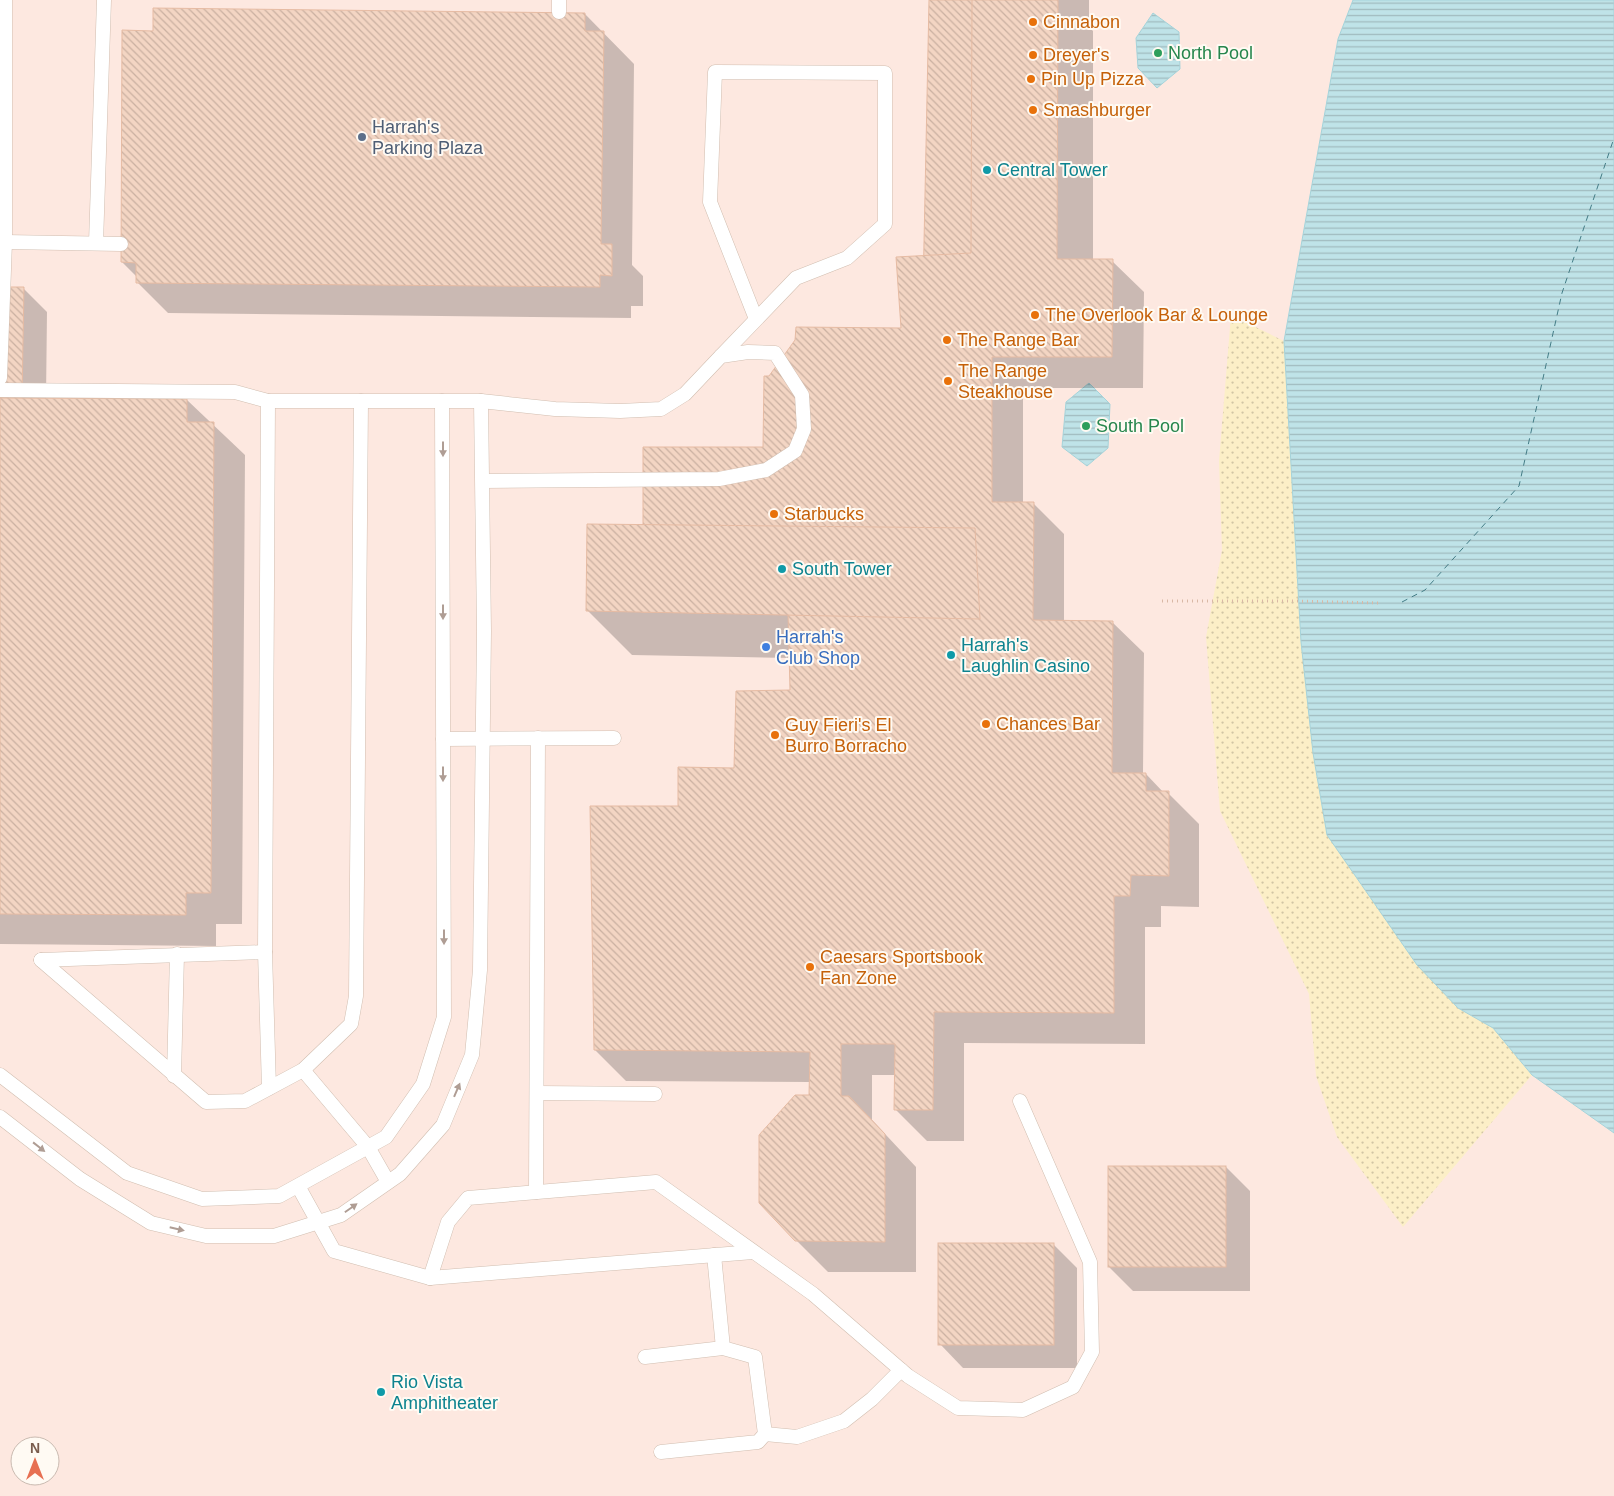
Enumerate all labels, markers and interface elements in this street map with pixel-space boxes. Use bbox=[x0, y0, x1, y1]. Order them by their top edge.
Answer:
place label: Cinnabon bbox=[1043, 12, 1120, 32]
marker: Cinnabon bbox=[1027, 16, 1039, 28]
place label: North Pool bbox=[1168, 43, 1253, 63]
place label: Dreyer's bbox=[1043, 45, 1109, 65]
marker: North Pool bbox=[1152, 47, 1164, 59]
marker: Dreyer's bbox=[1027, 49, 1039, 61]
place label: Pin Up Pizza bbox=[1041, 69, 1145, 89]
marker: Pin Up Pizza bbox=[1025, 73, 1037, 85]
place label: Smashburger bbox=[1043, 100, 1151, 120]
marker: Smashburger bbox=[1027, 104, 1039, 116]
place label: Harrah's Parking Plaza bbox=[372, 117, 484, 158]
marker: Harrah's Parking Plaza bbox=[356, 131, 368, 143]
place label: Central Tower bbox=[997, 160, 1108, 180]
marker: Central Tower bbox=[981, 164, 993, 176]
place label: The Overlook Bar & Lounge bbox=[1045, 305, 1268, 325]
marker: The Overlook Bar & Lounge bbox=[1029, 309, 1041, 321]
place label: The Range Bar bbox=[957, 330, 1079, 350]
marker: The Range Bar bbox=[941, 334, 953, 346]
place label: The Range Steakhouse bbox=[958, 361, 1053, 402]
marker: The Range Steakhouse bbox=[942, 375, 954, 387]
place label: South Pool bbox=[1096, 416, 1184, 436]
marker: South Pool bbox=[1080, 420, 1092, 432]
one-way arrow bbox=[439, 442, 447, 458]
place label: Starbucks bbox=[784, 504, 864, 524]
marker: Starbucks bbox=[768, 508, 780, 520]
place label: South Tower bbox=[792, 559, 892, 579]
marker: South Tower bbox=[776, 563, 788, 575]
one-way arrow bbox=[439, 604, 447, 620]
place label: Harrah's Club Shop bbox=[776, 627, 860, 668]
place label: Harrah's Laughlin Casino bbox=[961, 635, 1090, 676]
marker: Harrah's Club Shop bbox=[760, 641, 772, 653]
marker: Harrah's Laughlin Casino bbox=[945, 649, 957, 661]
place label: Chances Bar bbox=[996, 714, 1100, 734]
place label: Guy Fieri's El Burro Borracho bbox=[785, 715, 907, 756]
marker: Chances Bar bbox=[980, 718, 992, 730]
marker: Guy Fieri's El Burro Borracho bbox=[769, 729, 781, 741]
one-way arrow bbox=[439, 767, 447, 783]
one-way arrow bbox=[440, 929, 448, 945]
place label: Caesars Sportsbook Fan Zone bbox=[820, 947, 984, 988]
marker: Caesars Sportsbook Fan Zone bbox=[804, 961, 816, 973]
one-way arrow bbox=[454, 1083, 462, 1097]
one-way arrow bbox=[32, 1142, 46, 1152]
one-way arrow bbox=[344, 1203, 358, 1213]
one-way arrow bbox=[169, 1225, 184, 1233]
place label: Rio Vista Amphitheater bbox=[391, 1372, 498, 1413]
marker: Rio Vista Amphitheater bbox=[375, 1386, 387, 1398]
north arrow bbox=[10, 1436, 60, 1486]
text: N bbox=[30, 1440, 40, 1456]

